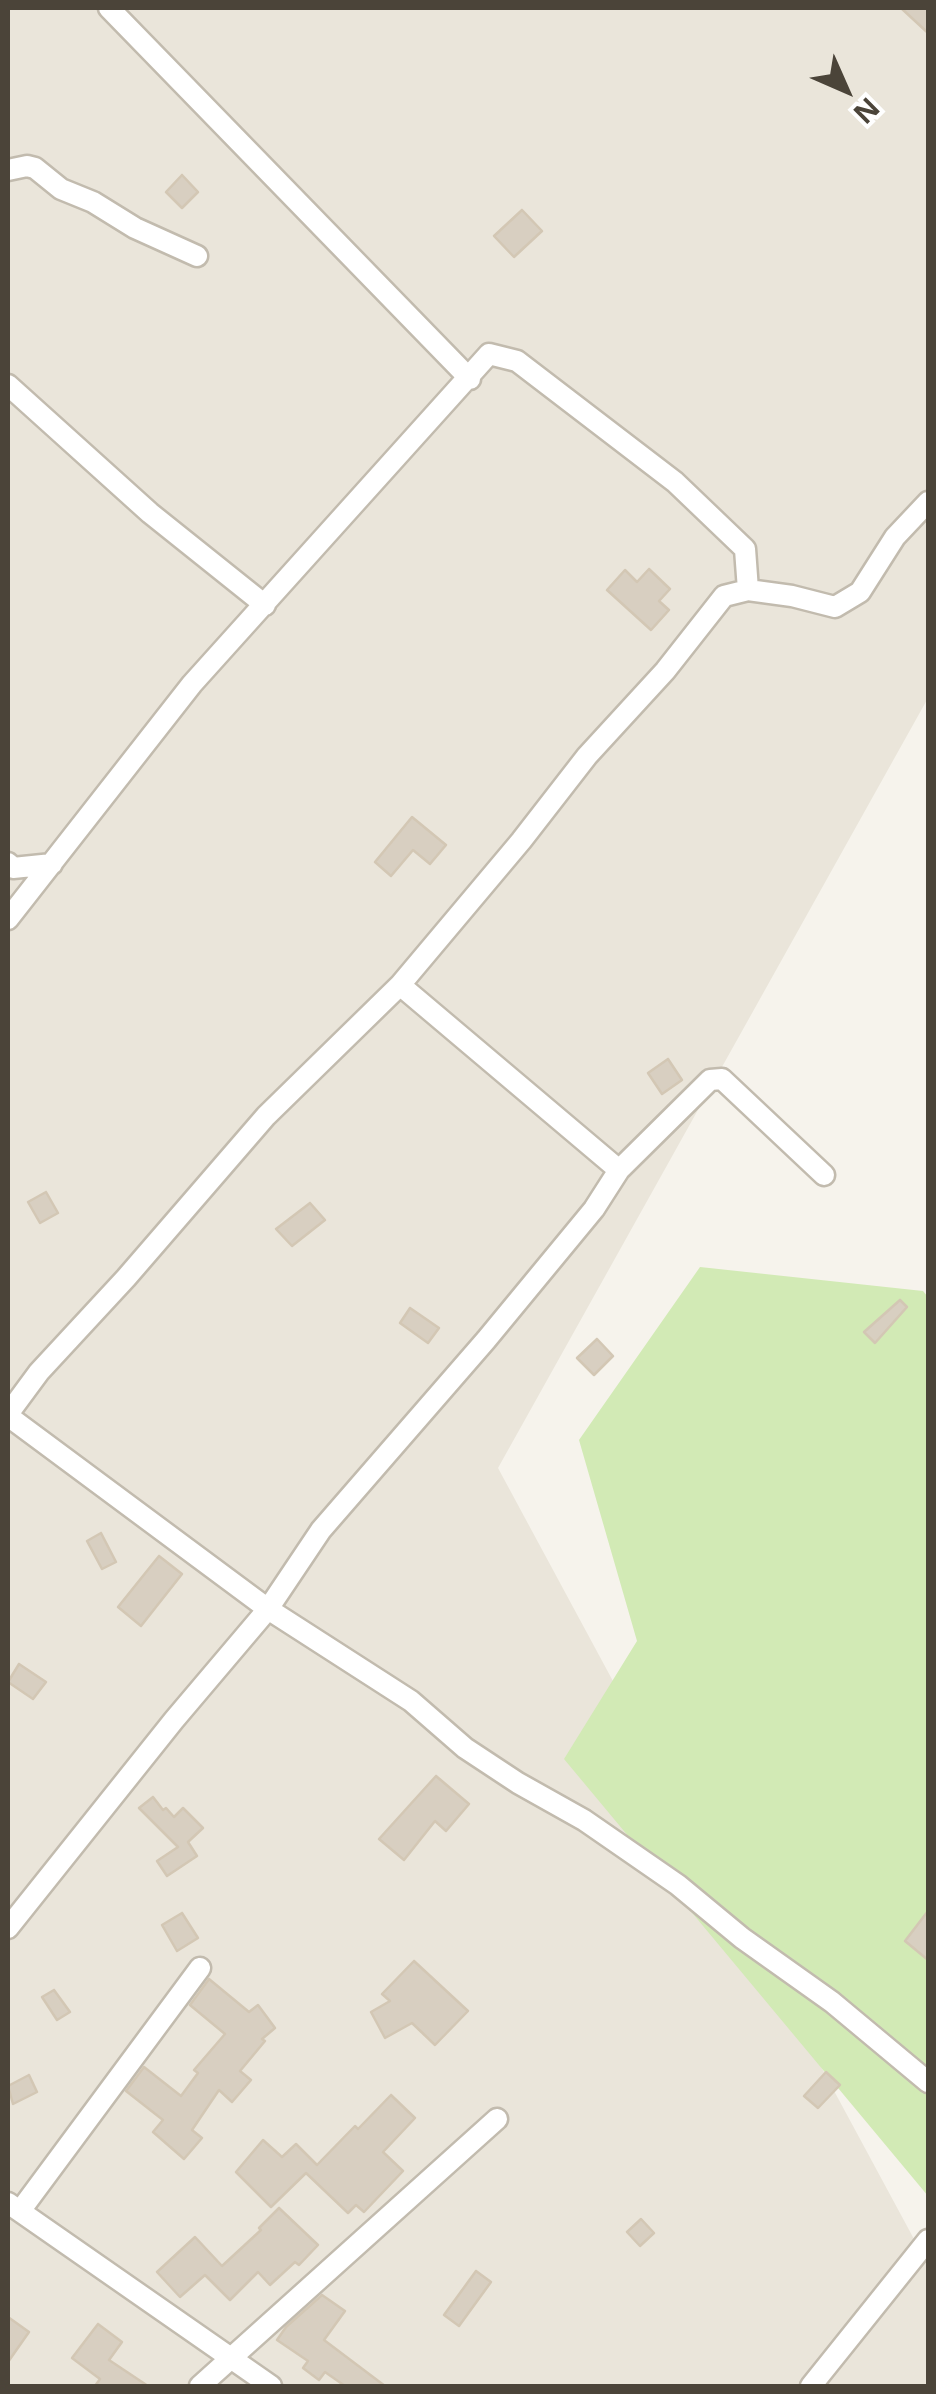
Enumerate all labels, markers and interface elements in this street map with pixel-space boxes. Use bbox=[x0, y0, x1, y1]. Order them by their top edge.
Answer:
north arrow bbox=[796, 40, 896, 140]
text: N bbox=[846, 90, 889, 133]

